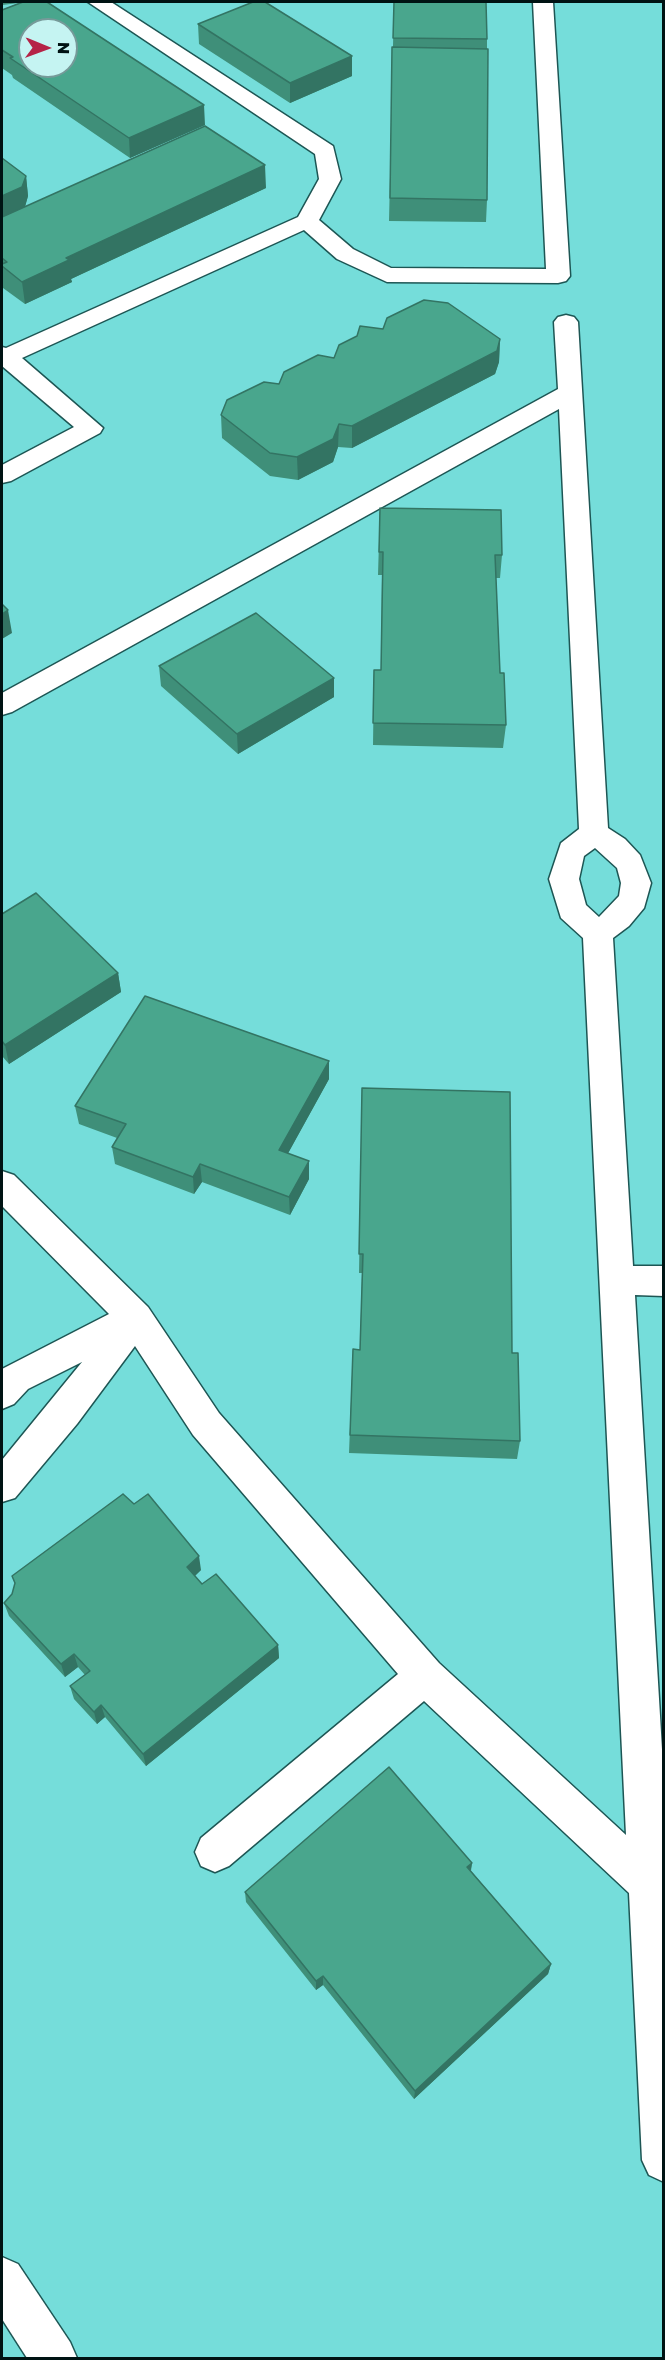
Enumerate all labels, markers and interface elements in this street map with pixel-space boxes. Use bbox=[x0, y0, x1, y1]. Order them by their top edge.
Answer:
north arrow bbox=[18, 18, 78, 78]
text: N bbox=[54, 42, 74, 55]

